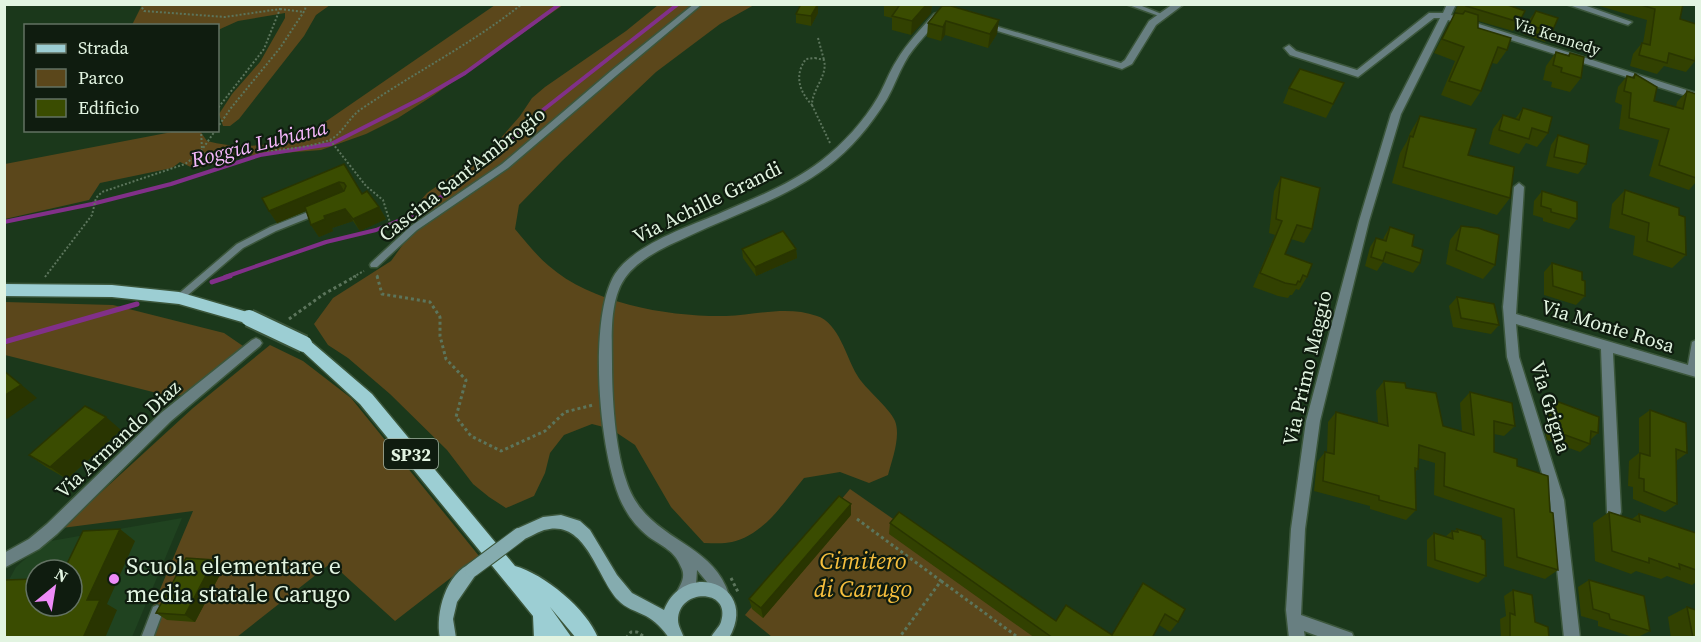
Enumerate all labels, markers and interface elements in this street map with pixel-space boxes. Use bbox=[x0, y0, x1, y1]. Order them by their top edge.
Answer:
street label: Via Kennedy bbox=[1511, 12, 1604, 61]
legend bbox=[24, 24, 219, 132]
text: Strada bbox=[78, 35, 129, 60]
text: Parco bbox=[78, 65, 124, 90]
text: Edificio bbox=[78, 95, 139, 120]
street label: Cascina Sant'Ambrogio bbox=[373, 100, 551, 248]
water label: Roggia Lubiana bbox=[187, 112, 330, 174]
street label: Via Achille Grandi bbox=[628, 154, 786, 250]
street label: Via Primo Maggio bbox=[1276, 288, 1338, 448]
street label: Via Monte Rosa bbox=[1538, 292, 1679, 360]
street label: Via Grigna bbox=[1524, 358, 1578, 457]
street label: Via Armando Diaz bbox=[49, 373, 187, 505]
road number: SP32 bbox=[384, 439, 438, 469]
park label: Cimitero di Carugo bbox=[814, 544, 913, 605]
place label: Scuola elementare e media statale Carugo bbox=[126, 549, 350, 610]
north arrow bbox=[24, 558, 84, 618]
text: N bbox=[51, 563, 72, 588]
marker: Scuola elementare e media statale Carugo bbox=[107, 572, 121, 586]

